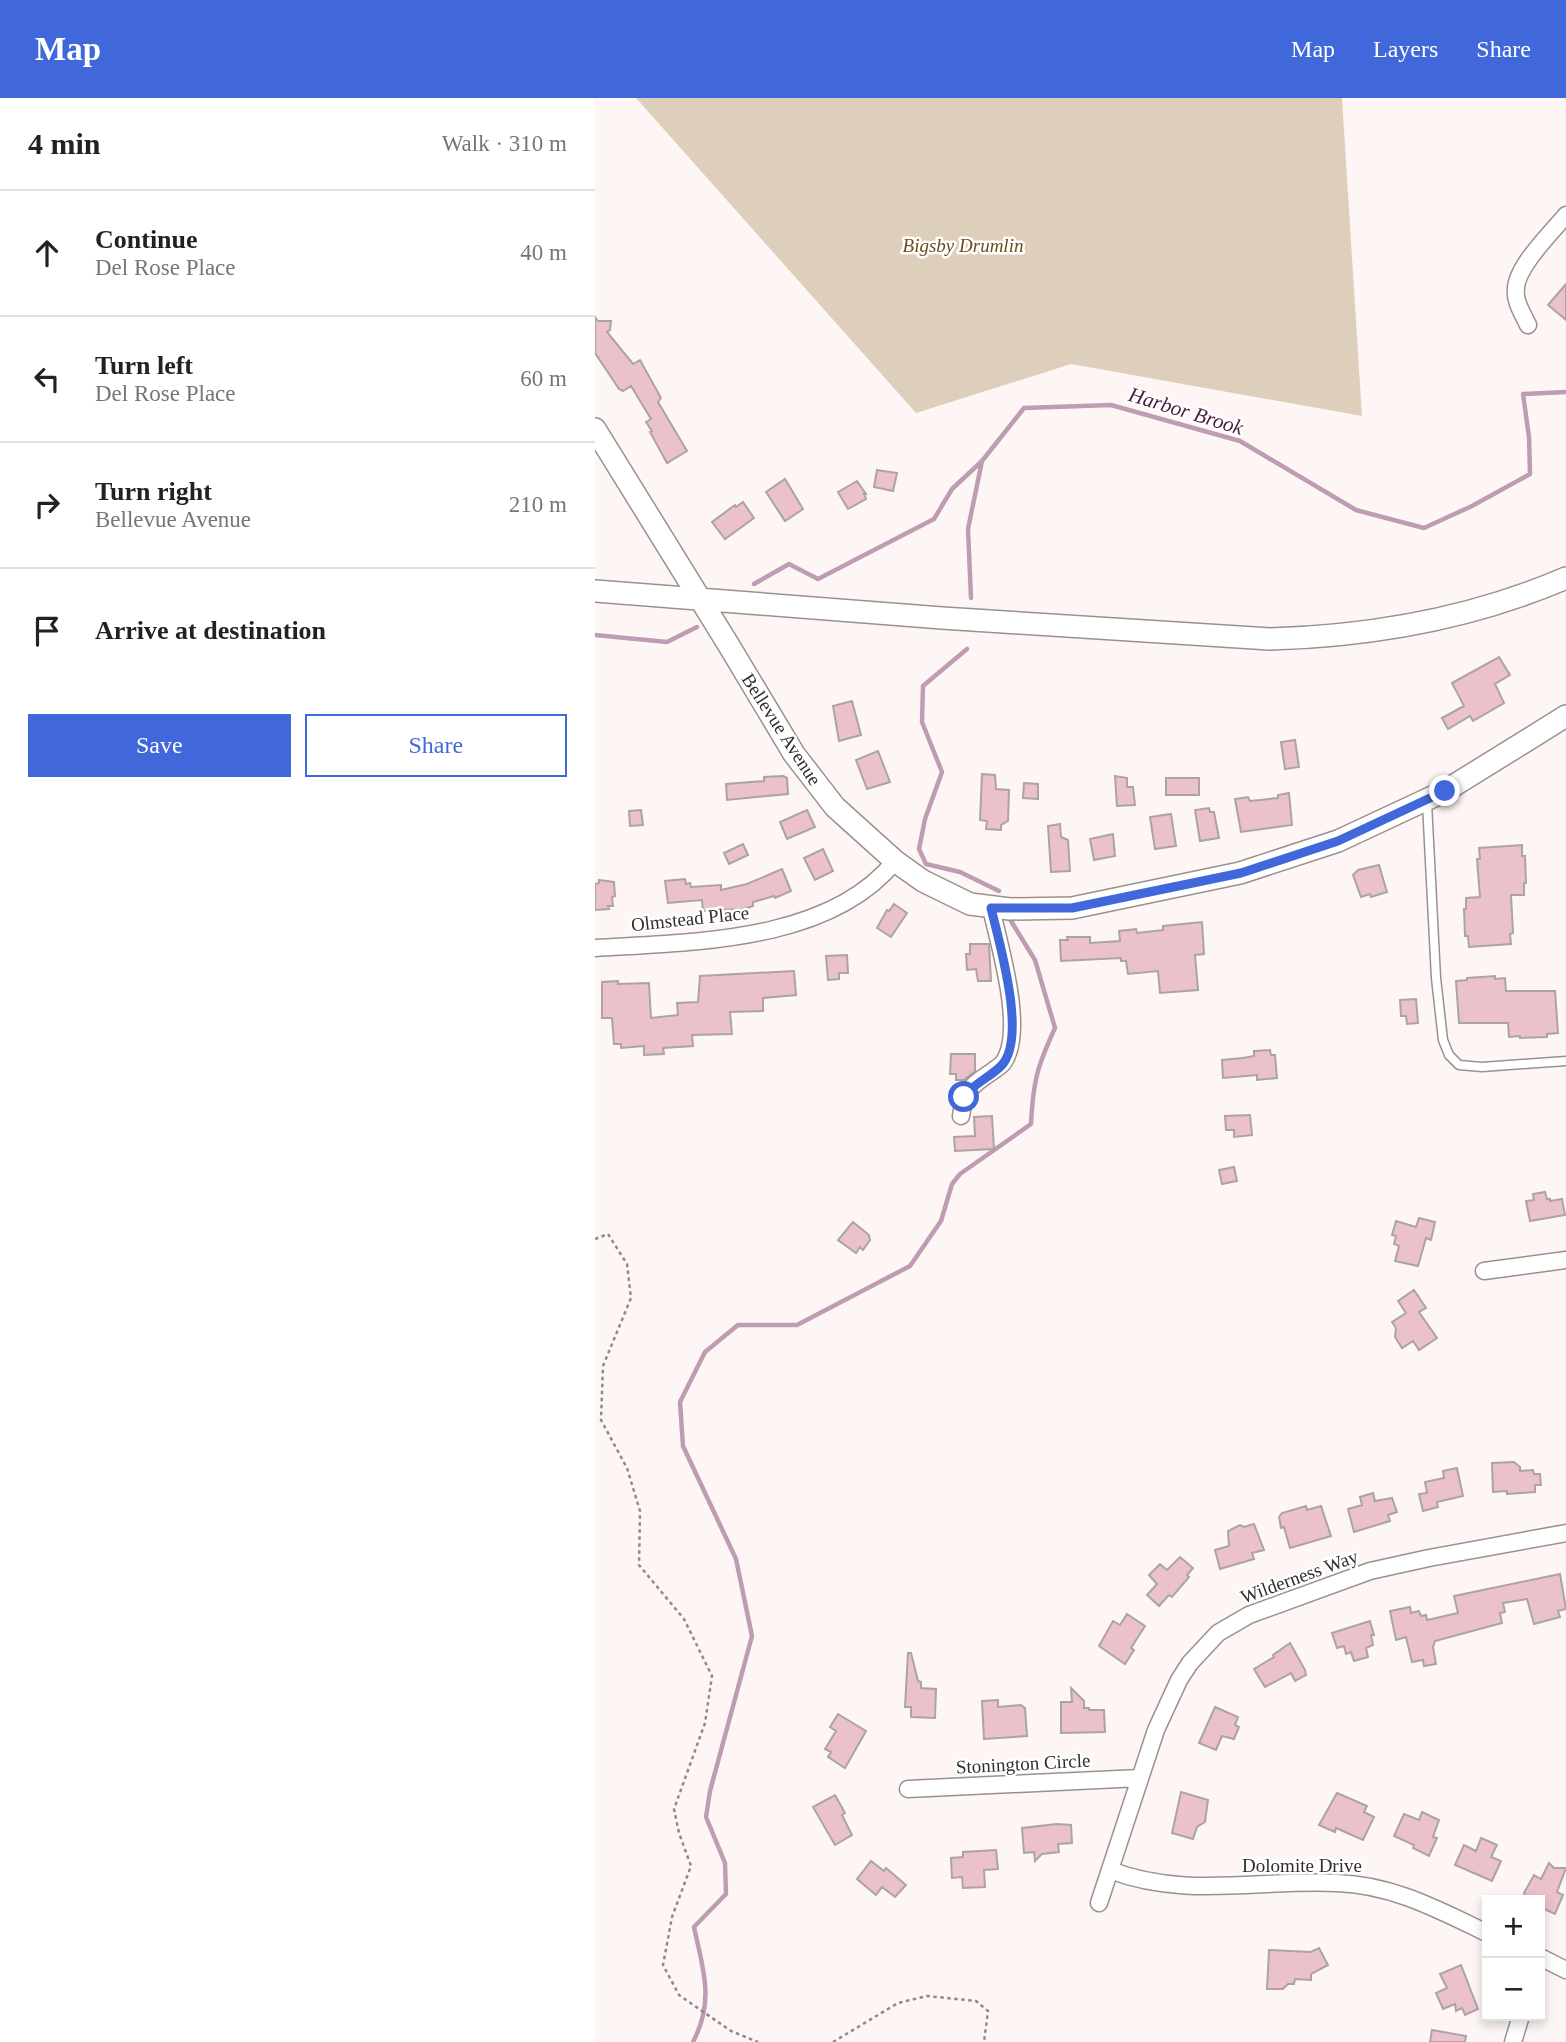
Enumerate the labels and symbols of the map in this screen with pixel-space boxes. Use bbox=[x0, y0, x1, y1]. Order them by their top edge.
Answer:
park label: Bigsby Drumlin bbox=[903, 235, 1023, 256]
water label: Harbor Brook bbox=[1125, 382, 1247, 440]
street label: Bellevue Avenue bbox=[738, 669, 825, 789]
route end bbox=[1429, 775, 1460, 806]
street label: Olmstead Place bbox=[630, 902, 750, 935]
route start bbox=[948, 1081, 979, 1112]
street label: Wilderness Way bbox=[1238, 1545, 1361, 1607]
street label: Stonington Circle bbox=[955, 1749, 1091, 1778]
street label: Dolomite Drive bbox=[1242, 1855, 1362, 1876]

